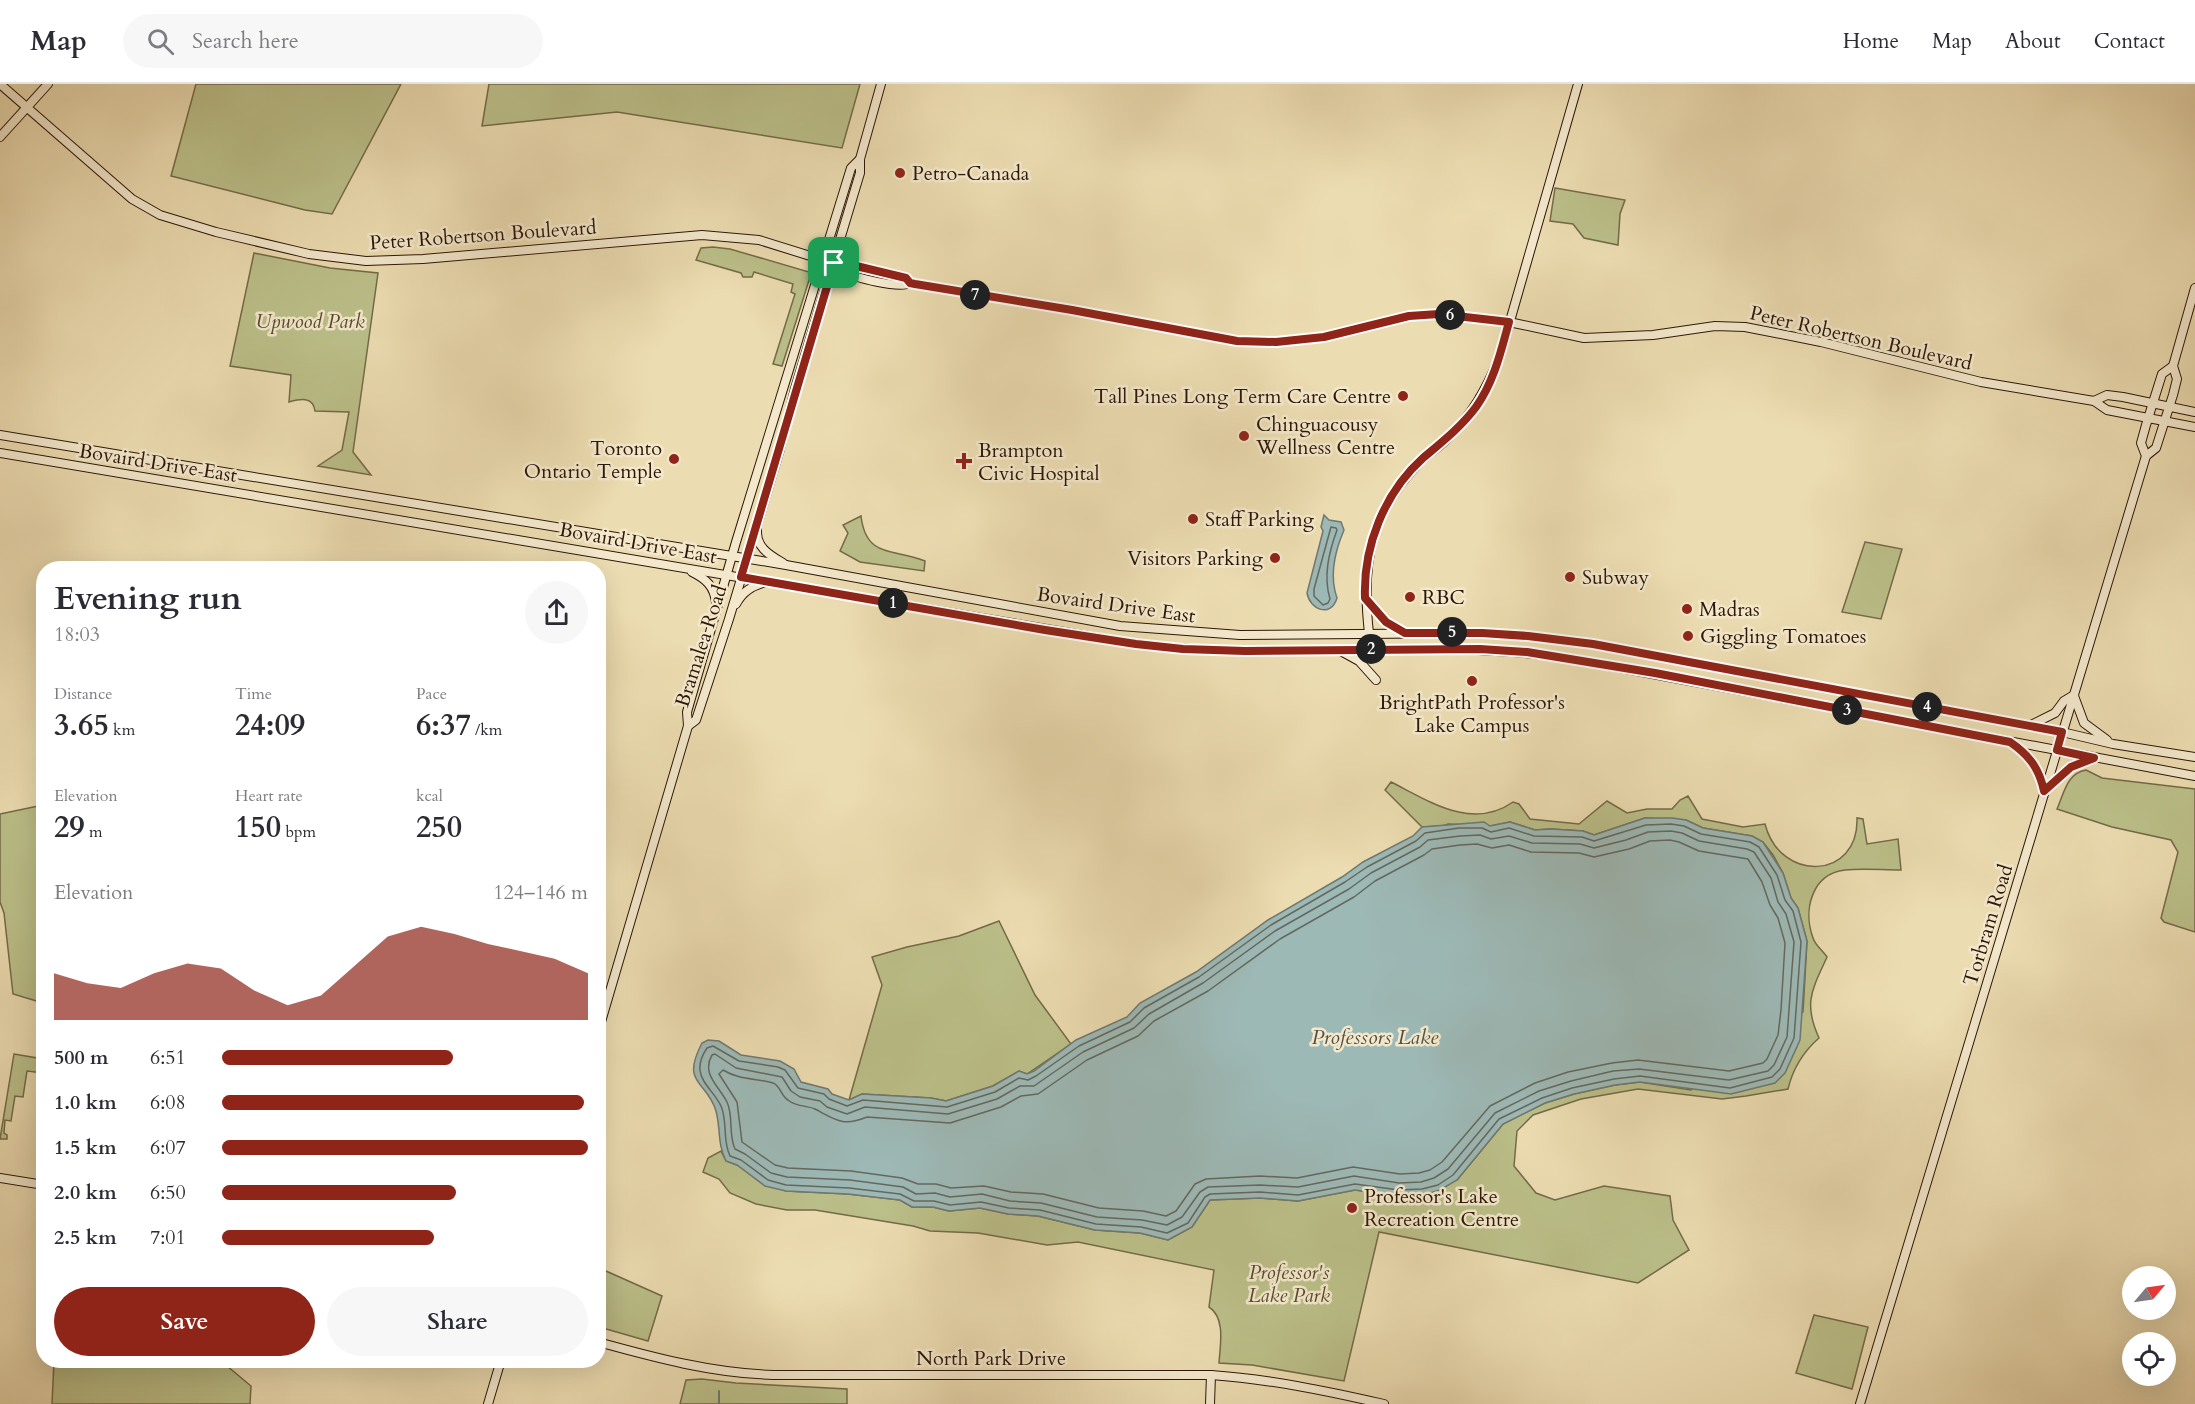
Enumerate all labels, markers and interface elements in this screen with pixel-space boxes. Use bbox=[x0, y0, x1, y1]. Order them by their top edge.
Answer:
search box bbox=[123, 14, 543, 68]
text: Map bbox=[30, 22, 87, 60]
icon: search bbox=[144, 25, 177, 58]
text: Search here bbox=[192, 26, 299, 56]
text: Home bbox=[1843, 27, 1899, 56]
text: Map bbox=[1932, 27, 1972, 56]
text: About bbox=[2005, 27, 2061, 56]
text: Contact bbox=[2094, 27, 2165, 56]
place label: Petro-Canada bbox=[912, 160, 1030, 187]
marker: Petro-Canada bbox=[893, 166, 907, 180]
street label: Peter Robertson Boulevard bbox=[369, 214, 598, 256]
pin bbox=[808, 237, 859, 288]
icon: arrive bbox=[817, 246, 850, 279]
pin: 7 bbox=[960, 280, 990, 310]
text: 7 bbox=[971, 284, 979, 306]
street label: Peter Robertson Boulevard bbox=[1747, 299, 1975, 377]
pin: 6 bbox=[1435, 300, 1465, 330]
text: 6 bbox=[1446, 304, 1454, 326]
park label: Upwood Park bbox=[255, 308, 365, 335]
place label: Tall Pines Long Term Care Centre bbox=[1094, 383, 1391, 410]
marker: Tall Pines Long Term Care Centre bbox=[1396, 389, 1410, 403]
place label: Chinguacousy Wellness Centre bbox=[1255, 411, 1395, 461]
marker: Chinguacousy Wellness Centre bbox=[1237, 429, 1251, 443]
place label: Toronto Ontario Temple bbox=[524, 435, 662, 485]
street label: Bovaird Drive East bbox=[77, 437, 240, 489]
place label: Brampton Civic Hospital bbox=[978, 437, 1100, 487]
marker: Toronto Ontario Temple bbox=[667, 452, 681, 466]
marker: Brampton Civic Hospital bbox=[955, 452, 973, 470]
place label: Staff Parking bbox=[1205, 506, 1315, 533]
marker: Staff Parking bbox=[1186, 512, 1200, 526]
street label: Bovaird Drive East bbox=[557, 516, 720, 570]
place label: Visitors Parking bbox=[1127, 545, 1264, 572]
marker: Visitors Parking bbox=[1268, 551, 1282, 565]
place label: Subway bbox=[1582, 564, 1649, 591]
marker: Subway bbox=[1563, 570, 1577, 584]
text: Evening run bbox=[54, 576, 242, 621]
button: share bbox=[525, 581, 588, 644]
street label: Bramalea Road bbox=[669, 581, 734, 711]
street label: Bovaird Drive East bbox=[1035, 581, 1198, 630]
place label: RBC bbox=[1422, 584, 1465, 611]
pin: 1 bbox=[878, 588, 908, 618]
marker: RBC bbox=[1403, 590, 1417, 604]
text: 1 bbox=[889, 592, 897, 614]
place label: Madras bbox=[1699, 596, 1760, 623]
marker: Madras bbox=[1680, 602, 1694, 616]
pin: 5 bbox=[1437, 617, 1467, 647]
text: 18:03 bbox=[54, 621, 100, 648]
text: 5 bbox=[1448, 621, 1456, 643]
place label: Giggling Tomatoes bbox=[1700, 623, 1866, 650]
marker: Giggling Tomatoes bbox=[1681, 629, 1695, 643]
pin: 2 bbox=[1356, 634, 1386, 664]
text: 2 bbox=[1367, 638, 1375, 660]
marker: BrightPath Professor's Lake Campus bbox=[1465, 674, 1479, 688]
text: Distance bbox=[54, 683, 112, 705]
text: Time bbox=[235, 683, 272, 705]
text: Pace bbox=[416, 683, 447, 705]
place label: BrightPath Professor's Lake Campus bbox=[1379, 689, 1565, 739]
pin: 4 bbox=[1912, 692, 1942, 722]
pin: 3 bbox=[1832, 695, 1862, 725]
text: 4 bbox=[1923, 696, 1931, 718]
text: 3 bbox=[1843, 699, 1851, 721]
text: 3.65 bbox=[54, 705, 109, 746]
text: 24:09 bbox=[235, 705, 305, 746]
text: 6:37 bbox=[416, 705, 471, 746]
text: km bbox=[109, 719, 135, 741]
text: /km bbox=[471, 719, 502, 741]
text: Elevation bbox=[54, 785, 118, 807]
text: Heart rate bbox=[235, 785, 303, 807]
text: kcal bbox=[416, 785, 443, 807]
text: 29 bbox=[54, 807, 85, 848]
text: 150 bbox=[235, 807, 281, 848]
text: 250 bbox=[416, 807, 462, 848]
text: m bbox=[85, 821, 103, 843]
text: bpm bbox=[281, 821, 316, 843]
street label: Torbram Road bbox=[1957, 861, 2019, 989]
text: Elevation bbox=[54, 879, 133, 906]
text: 124–146 m bbox=[493, 879, 588, 906]
water label: Professors Lake bbox=[1312, 1023, 1439, 1052]
text: 500 m bbox=[54, 1044, 109, 1071]
text: 6:51 bbox=[150, 1044, 186, 1071]
text: 1.0 km bbox=[54, 1089, 117, 1116]
text: 6:08 bbox=[150, 1089, 186, 1116]
text: 1.5 km bbox=[54, 1134, 117, 1161]
text: 6:07 bbox=[150, 1134, 186, 1161]
text: 2.0 km bbox=[54, 1179, 117, 1206]
text: 6:50 bbox=[150, 1179, 186, 1206]
place label: Professor's Lake Recreation Centre bbox=[1364, 1183, 1519, 1233]
marker: Professor's Lake Recreation Centre bbox=[1345, 1201, 1359, 1215]
text: 2.5 km bbox=[54, 1224, 117, 1251]
text: 7:01 bbox=[150, 1224, 186, 1251]
park label: Professor's Lake Park bbox=[1248, 1259, 1330, 1309]
north arrow bbox=[2122, 1266, 2176, 1320]
map controls bbox=[2122, 1266, 2176, 1386]
button: Save bbox=[54, 1287, 315, 1356]
button: Share bbox=[327, 1287, 588, 1356]
button: locate bbox=[2122, 1332, 2176, 1386]
street label: North Park Drive bbox=[916, 1345, 1066, 1372]

